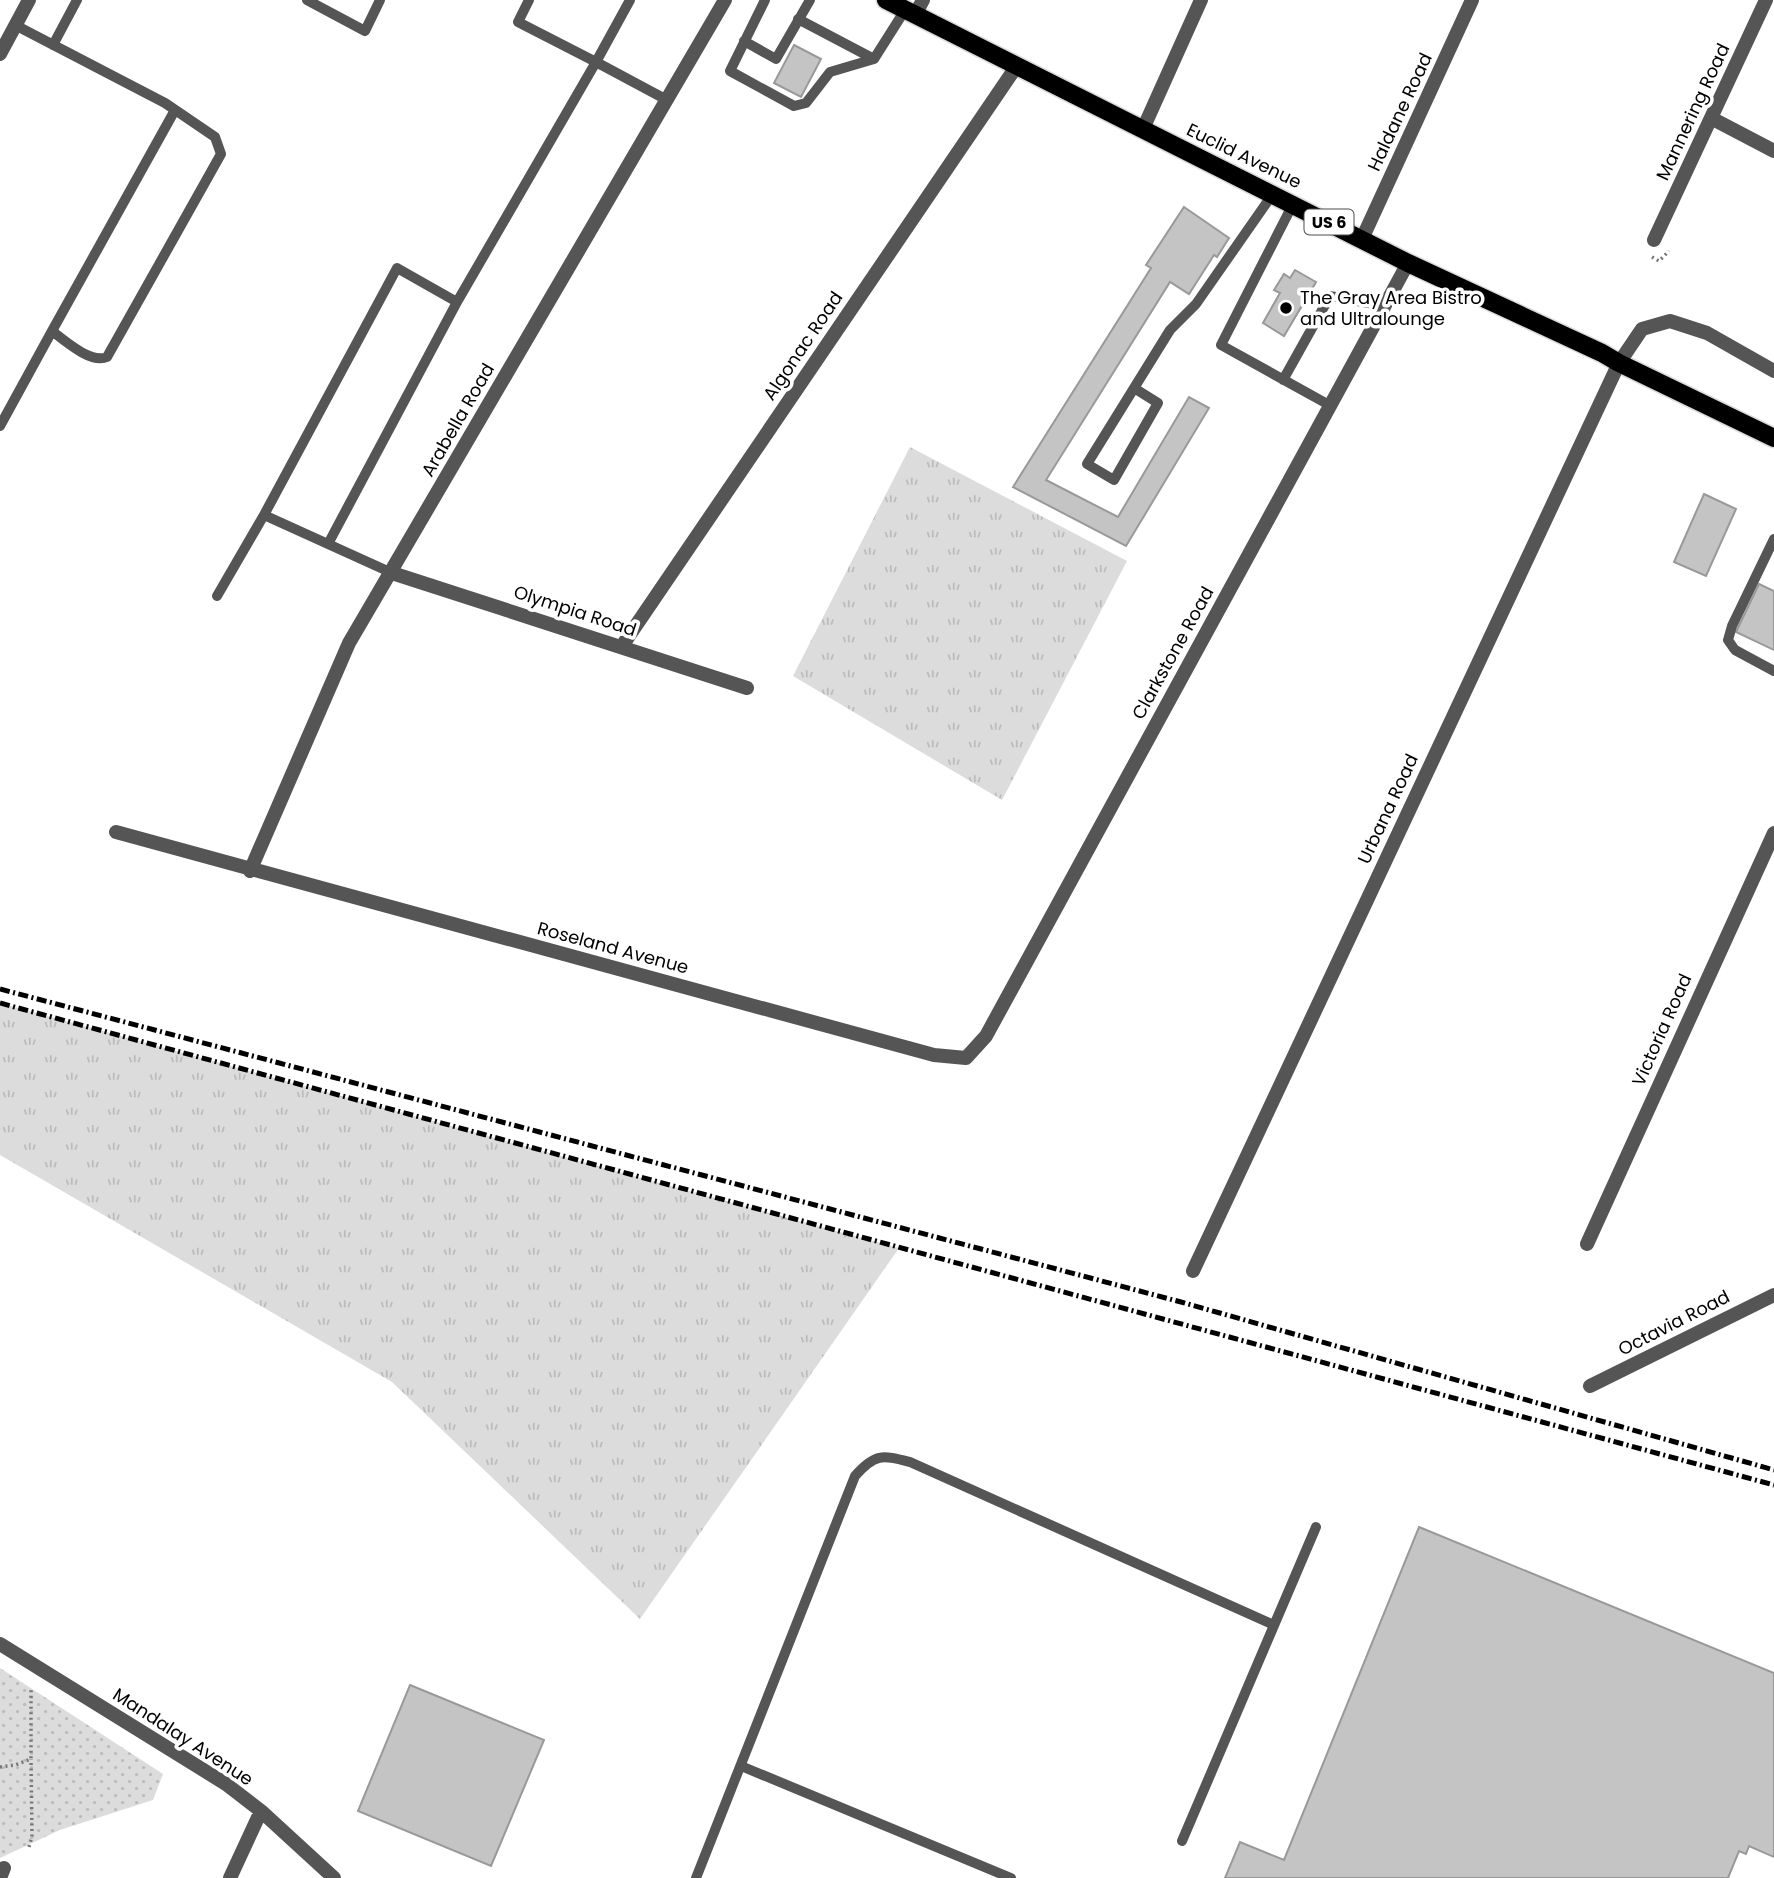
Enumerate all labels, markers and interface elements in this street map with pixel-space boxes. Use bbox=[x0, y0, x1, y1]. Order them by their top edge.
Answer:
street label: Mannering Road bbox=[1650, 39, 1735, 184]
street label: Haldane Road bbox=[1361, 49, 1438, 175]
street label: Euclid Avenue bbox=[1183, 117, 1306, 194]
road number: US 6 bbox=[1304, 210, 1354, 234]
place label: The Gray Area Bistro and Ultralounge bbox=[1300, 285, 1482, 331]
street label: Algonac Road bbox=[757, 286, 848, 405]
marker: The Gray Area Bistro and Ultralounge bbox=[1278, 300, 1294, 316]
street label: Arabella Road bbox=[415, 359, 500, 481]
street label: Olympia Road bbox=[511, 579, 640, 642]
street label: Clarkstone Road bbox=[1126, 582, 1219, 724]
street label: Urbana Road bbox=[1351, 750, 1424, 868]
street label: Roseland Avenue bbox=[535, 915, 692, 980]
street label: Victoria Road bbox=[1626, 970, 1697, 1090]
street label: Octavia Road bbox=[1614, 1284, 1734, 1361]
street label: Mandalay Avenue bbox=[108, 1682, 258, 1791]

